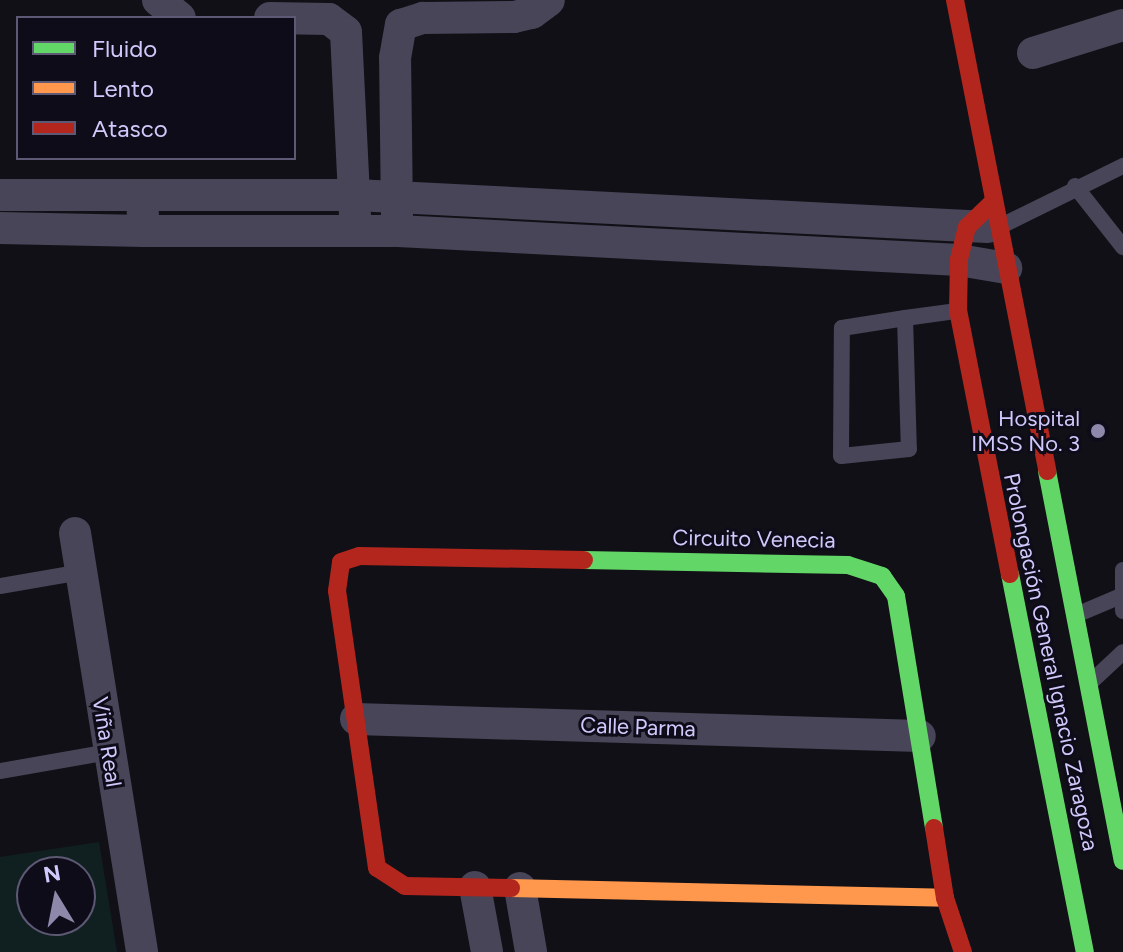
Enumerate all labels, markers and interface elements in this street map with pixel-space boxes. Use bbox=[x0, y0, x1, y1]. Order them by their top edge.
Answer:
legend bbox=[16, 16, 296, 160]
text: Fluido bbox=[92, 34, 157, 63]
text: Lento bbox=[92, 74, 154, 103]
text: Atasco bbox=[92, 114, 168, 143]
place label: Hospital IMSS No. 3 bbox=[971, 405, 1080, 456]
marker: Hospital IMSS No. 3 bbox=[1087, 420, 1109, 442]
street label: Prolongación General Ignacio Zaragoza bbox=[998, 471, 1104, 853]
street label: Circuito Venecia bbox=[672, 524, 836, 554]
street label: Viña Real bbox=[87, 695, 127, 789]
street label: Calle Parma bbox=[580, 712, 696, 742]
north arrow bbox=[16, 856, 96, 936]
text: N bbox=[41, 859, 63, 889]

